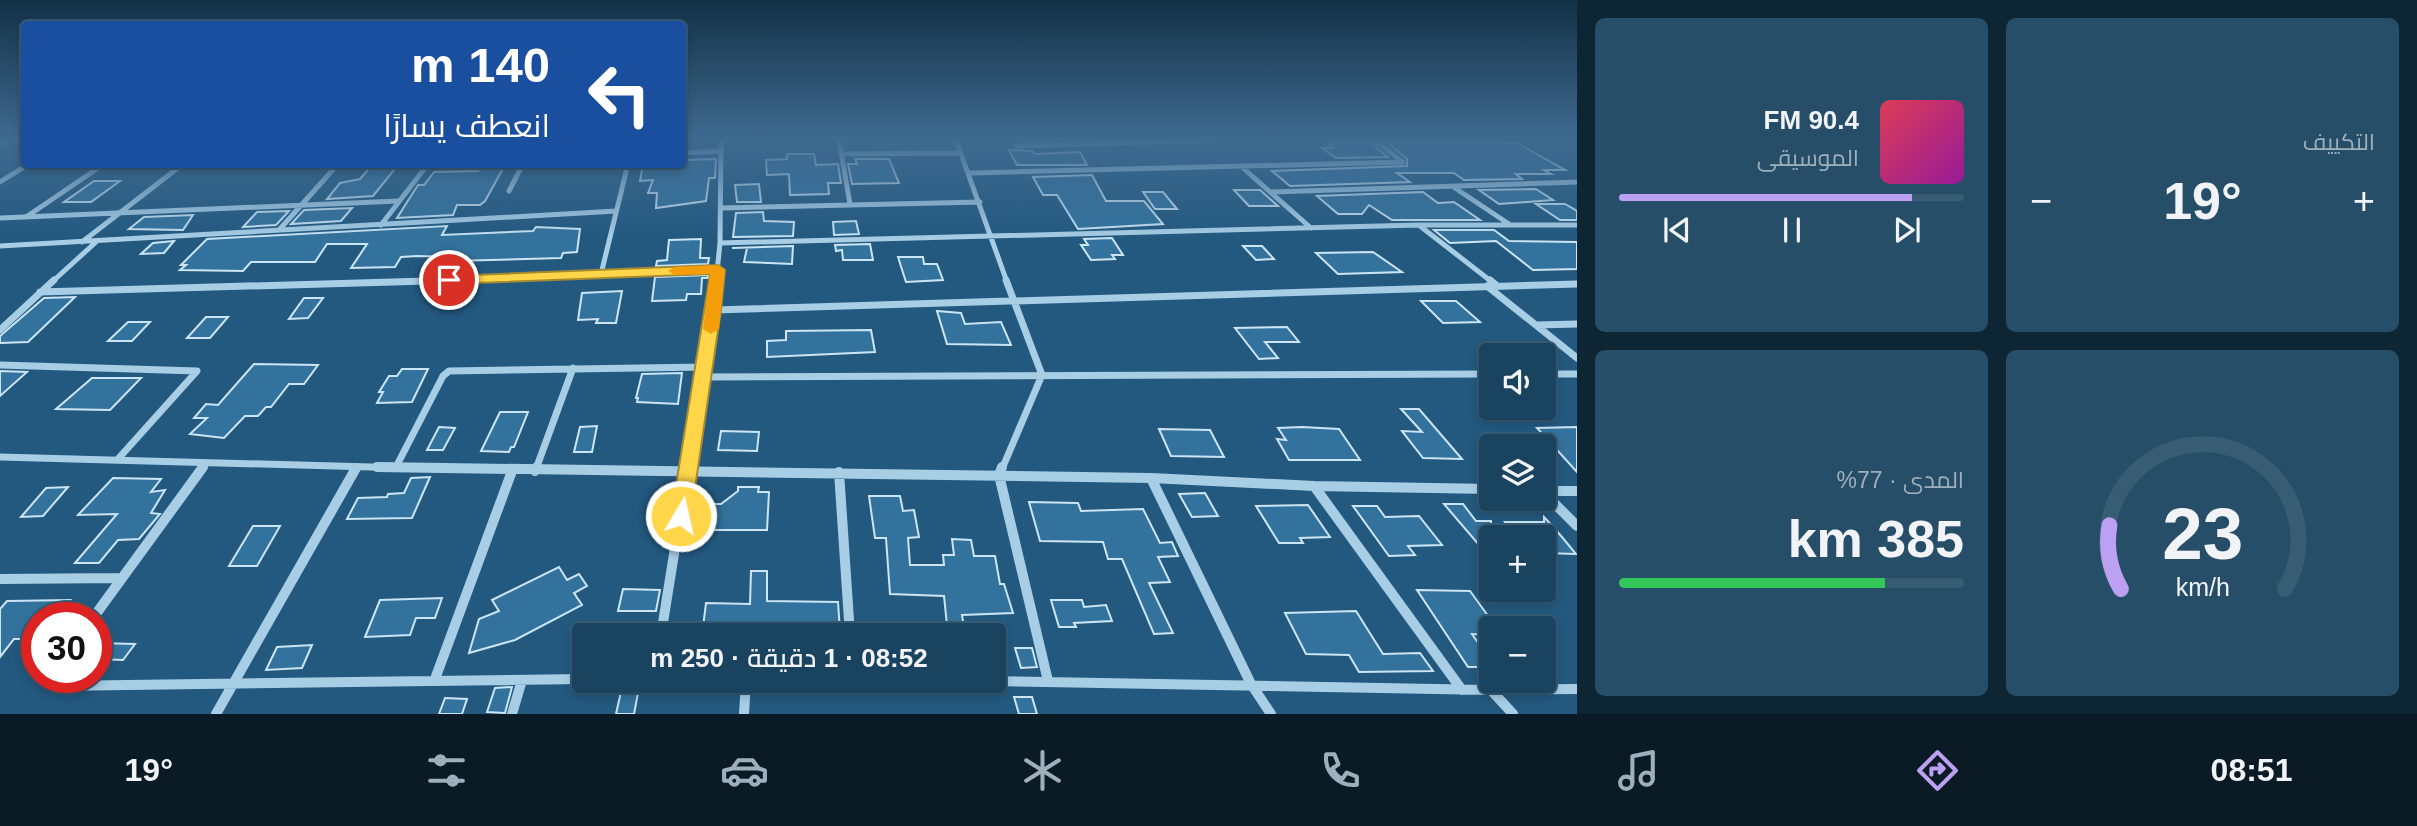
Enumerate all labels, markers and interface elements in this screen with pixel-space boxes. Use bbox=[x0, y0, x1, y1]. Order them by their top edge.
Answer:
text: 140 m bbox=[411, 38, 550, 92]
icon: left bbox=[574, 49, 665, 140]
text: 90.4 FM bbox=[1764, 105, 1859, 135]
text: انعطف يسارًا bbox=[383, 108, 550, 144]
text: التكييف bbox=[2303, 129, 2375, 155]
text: الموسيقى bbox=[1757, 145, 1859, 171]
text: 19° bbox=[2163, 172, 2242, 230]
text: − bbox=[2030, 180, 2052, 222]
text: + bbox=[2353, 180, 2375, 222]
icon: previous bbox=[1658, 211, 1696, 249]
icon: pause bbox=[1773, 211, 1811, 249]
icon: next bbox=[1888, 211, 1926, 249]
pin bbox=[419, 250, 479, 310]
icon: arrive bbox=[430, 261, 468, 299]
map controls bbox=[1479, 343, 1556, 693]
button: sound bbox=[1479, 343, 1556, 420]
button: layers bbox=[1479, 434, 1556, 511]
text: المدى · 77% bbox=[1837, 467, 1964, 493]
position arrow bbox=[644, 479, 718, 553]
text: 23 bbox=[2162, 493, 2243, 574]
text: 385 km bbox=[1788, 510, 1964, 568]
button: + bbox=[1479, 525, 1556, 602]
text: km/h bbox=[2175, 573, 2230, 601]
speed limit sign: 30 bbox=[21, 602, 112, 693]
button: − bbox=[1479, 616, 1556, 693]
text: 08:52 · 1 دقيقة · 250 m bbox=[650, 643, 928, 673]
icon: filters bbox=[422, 746, 471, 795]
icon: car bbox=[720, 746, 769, 795]
icon: climate bbox=[1018, 746, 1067, 795]
icon: phone bbox=[1316, 746, 1365, 795]
icon: music bbox=[1614, 746, 1663, 795]
icon: directions bbox=[1913, 746, 1962, 795]
text: 19° bbox=[125, 752, 173, 788]
text: 08:51 bbox=[2211, 752, 2292, 788]

